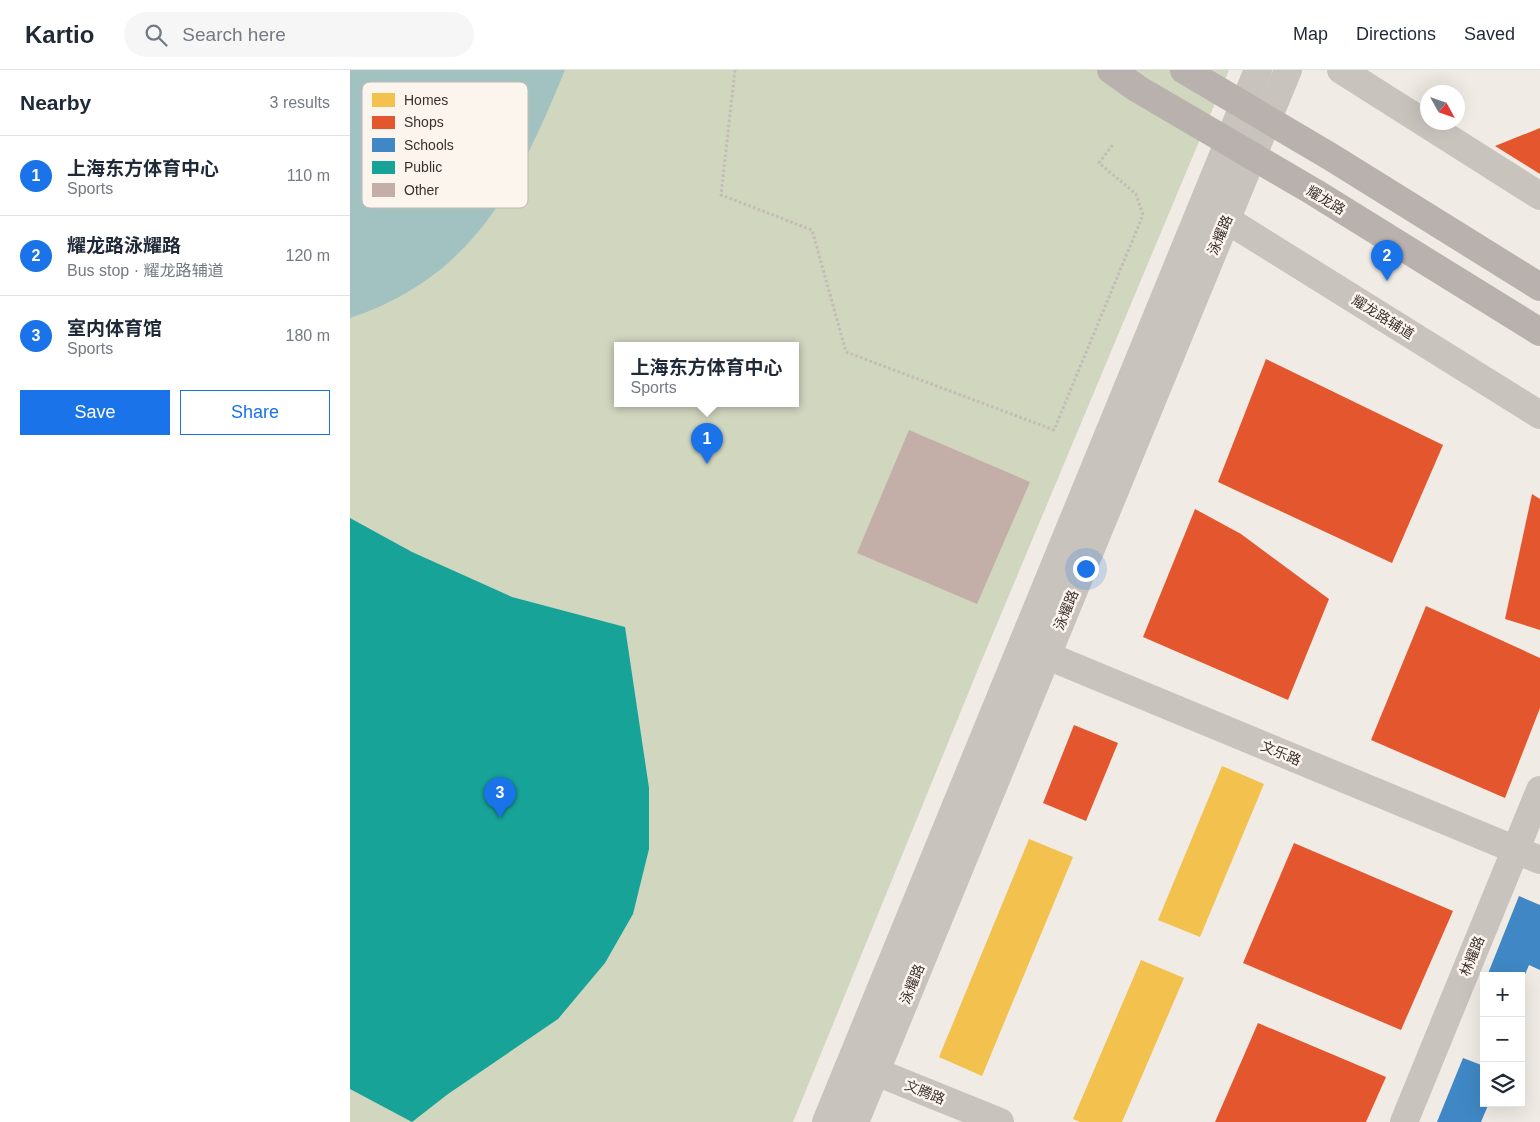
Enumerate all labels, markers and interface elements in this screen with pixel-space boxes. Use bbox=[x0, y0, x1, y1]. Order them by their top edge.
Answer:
search box bbox=[124, 12, 474, 57]
text: Kartio bbox=[25, 21, 94, 48]
icon: search bbox=[142, 21, 170, 49]
text: Search here bbox=[182, 24, 286, 45]
text: Map bbox=[1293, 24, 1328, 44]
text: Directions bbox=[1356, 24, 1436, 44]
text: Saved bbox=[1464, 24, 1515, 44]
legend bbox=[362, 82, 528, 208]
north arrow bbox=[1420, 85, 1465, 130]
text: Nearby bbox=[20, 91, 91, 114]
text: Homes bbox=[404, 92, 448, 108]
text: 3 results bbox=[270, 94, 330, 111]
text: Shops bbox=[404, 114, 444, 130]
text: Schools bbox=[404, 137, 454, 153]
text: 上海东方体育中心 bbox=[67, 158, 219, 179]
text: Public bbox=[404, 159, 442, 175]
text: 1 bbox=[32, 167, 40, 184]
text: 110 m bbox=[287, 167, 330, 184]
text: Sports bbox=[67, 180, 113, 197]
text: Other bbox=[404, 182, 439, 198]
street label: 耀龙路 bbox=[1304, 182, 1348, 218]
street label: 泳耀路 bbox=[1204, 213, 1236, 257]
text: 耀龙路泳耀路 bbox=[67, 235, 181, 256]
pin: 2 bbox=[1371, 240, 1403, 281]
text: 2 bbox=[32, 247, 40, 264]
text: 120 m bbox=[286, 247, 330, 264]
text: Bus stop · 耀龙路辅道 bbox=[67, 262, 223, 279]
street label: 耀龙路辅道 bbox=[1349, 292, 1417, 342]
text: 室内体育馆 bbox=[67, 318, 162, 339]
text: 3 bbox=[32, 327, 40, 344]
text: 180 m bbox=[286, 327, 330, 344]
text: Sports bbox=[67, 340, 113, 357]
popup bbox=[614, 342, 799, 407]
text: 上海东方体育中心 bbox=[630, 357, 783, 378]
text: Sports bbox=[630, 379, 677, 396]
button: Save bbox=[20, 390, 170, 435]
button: Share bbox=[180, 390, 330, 435]
pin: 1 bbox=[691, 423, 723, 464]
your location bbox=[1073, 556, 1099, 582]
street label: 泳耀路 bbox=[1051, 588, 1081, 632]
street label: 文乐路 bbox=[1259, 737, 1303, 769]
pin: 3 bbox=[484, 777, 516, 818]
street label: 林耀路 bbox=[1457, 934, 1487, 978]
street label: 泳耀路 bbox=[897, 962, 927, 1006]
map controls bbox=[1480, 972, 1525, 1107]
button: + bbox=[1480, 972, 1525, 1017]
button: − bbox=[1480, 1017, 1525, 1062]
button: layers bbox=[1480, 1062, 1525, 1107]
street label: 文腾路 bbox=[903, 1077, 947, 1107]

